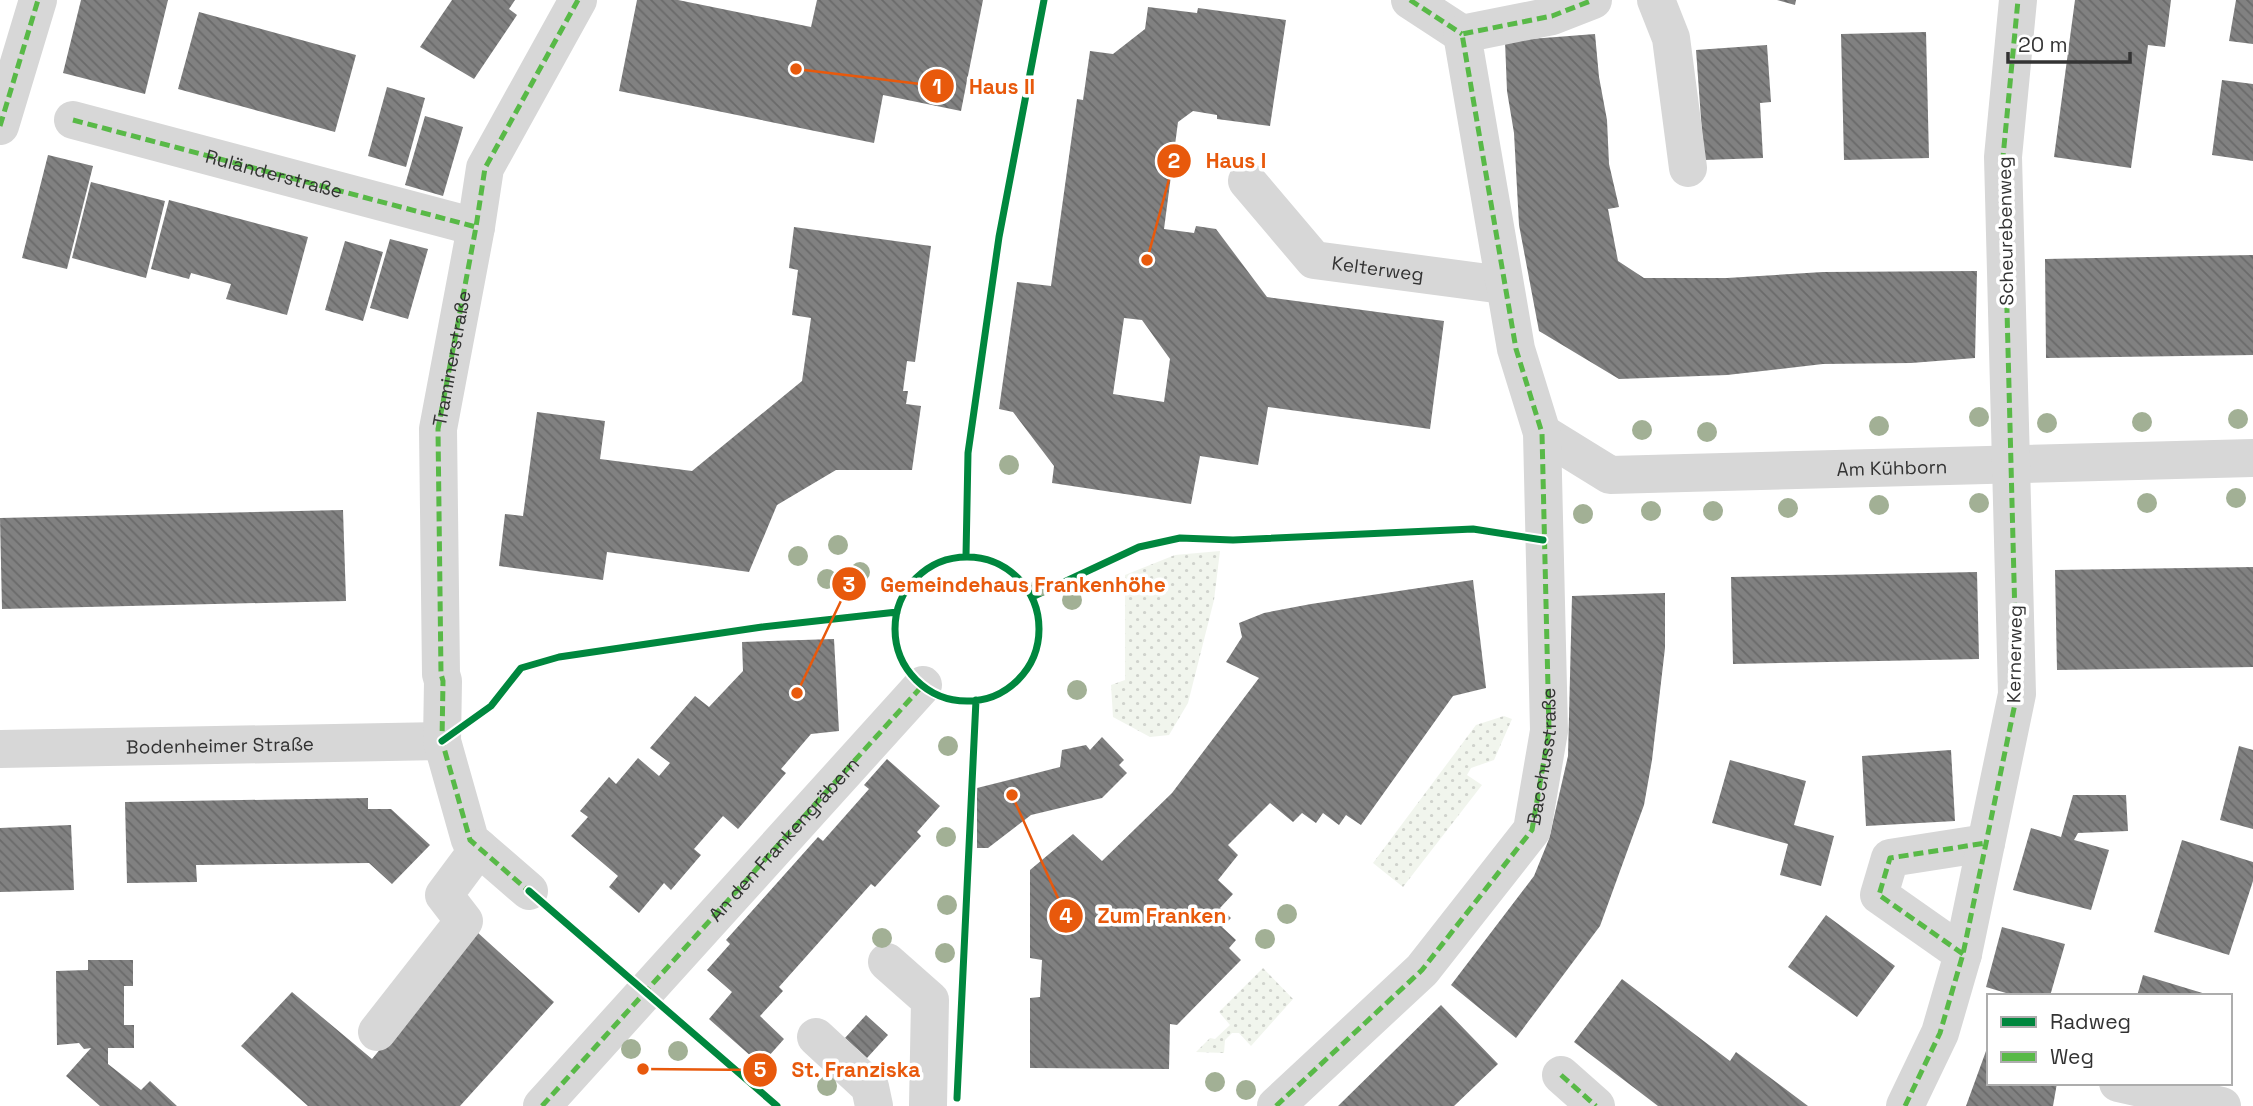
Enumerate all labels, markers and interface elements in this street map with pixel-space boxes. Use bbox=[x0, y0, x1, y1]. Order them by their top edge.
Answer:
scale bar bbox=[2008, 21, 2130, 65]
text: 20 m bbox=[2018, 31, 2068, 58]
callout: Haus II bbox=[920, 65, 1049, 107]
text: 1 bbox=[932, 73, 942, 100]
text: Haus II bbox=[969, 73, 1035, 100]
callout: Haus I bbox=[1157, 140, 1280, 182]
street label: Ruländerstraße bbox=[203, 144, 345, 204]
text: 2 bbox=[1168, 147, 1180, 174]
text: Haus I bbox=[1206, 147, 1266, 174]
street label: Scheurebenweg bbox=[1992, 156, 2019, 306]
street label: Kelterweg bbox=[1330, 250, 1425, 287]
street label: Traminerstraße bbox=[427, 288, 477, 429]
street label: Am Kühborn bbox=[1836, 454, 1948, 482]
callout: Gemeindehaus Frankenhöhe bbox=[831, 563, 1180, 605]
text: 3 bbox=[843, 571, 855, 598]
text: Gemeindehaus Frankenhöhe bbox=[880, 571, 1166, 598]
street label: Kernerweg bbox=[2001, 605, 2028, 703]
street label: Bacchusstraße bbox=[1521, 687, 1562, 827]
street label: Bodenheimer Straße bbox=[126, 731, 314, 760]
street label: An den Frankengräbern bbox=[703, 752, 865, 927]
callout: Zum Franken bbox=[1048, 895, 1240, 937]
text: 4 bbox=[1059, 902, 1073, 929]
text: Zum Franken bbox=[1098, 902, 1226, 929]
legend bbox=[1987, 994, 2232, 1085]
text: Radweg bbox=[2050, 1008, 2131, 1035]
text: Weg bbox=[2050, 1043, 2094, 1070]
callout: St. Franziska bbox=[742, 1049, 935, 1091]
text: 5 bbox=[754, 1056, 766, 1083]
text: St. Franziska bbox=[792, 1056, 920, 1083]

